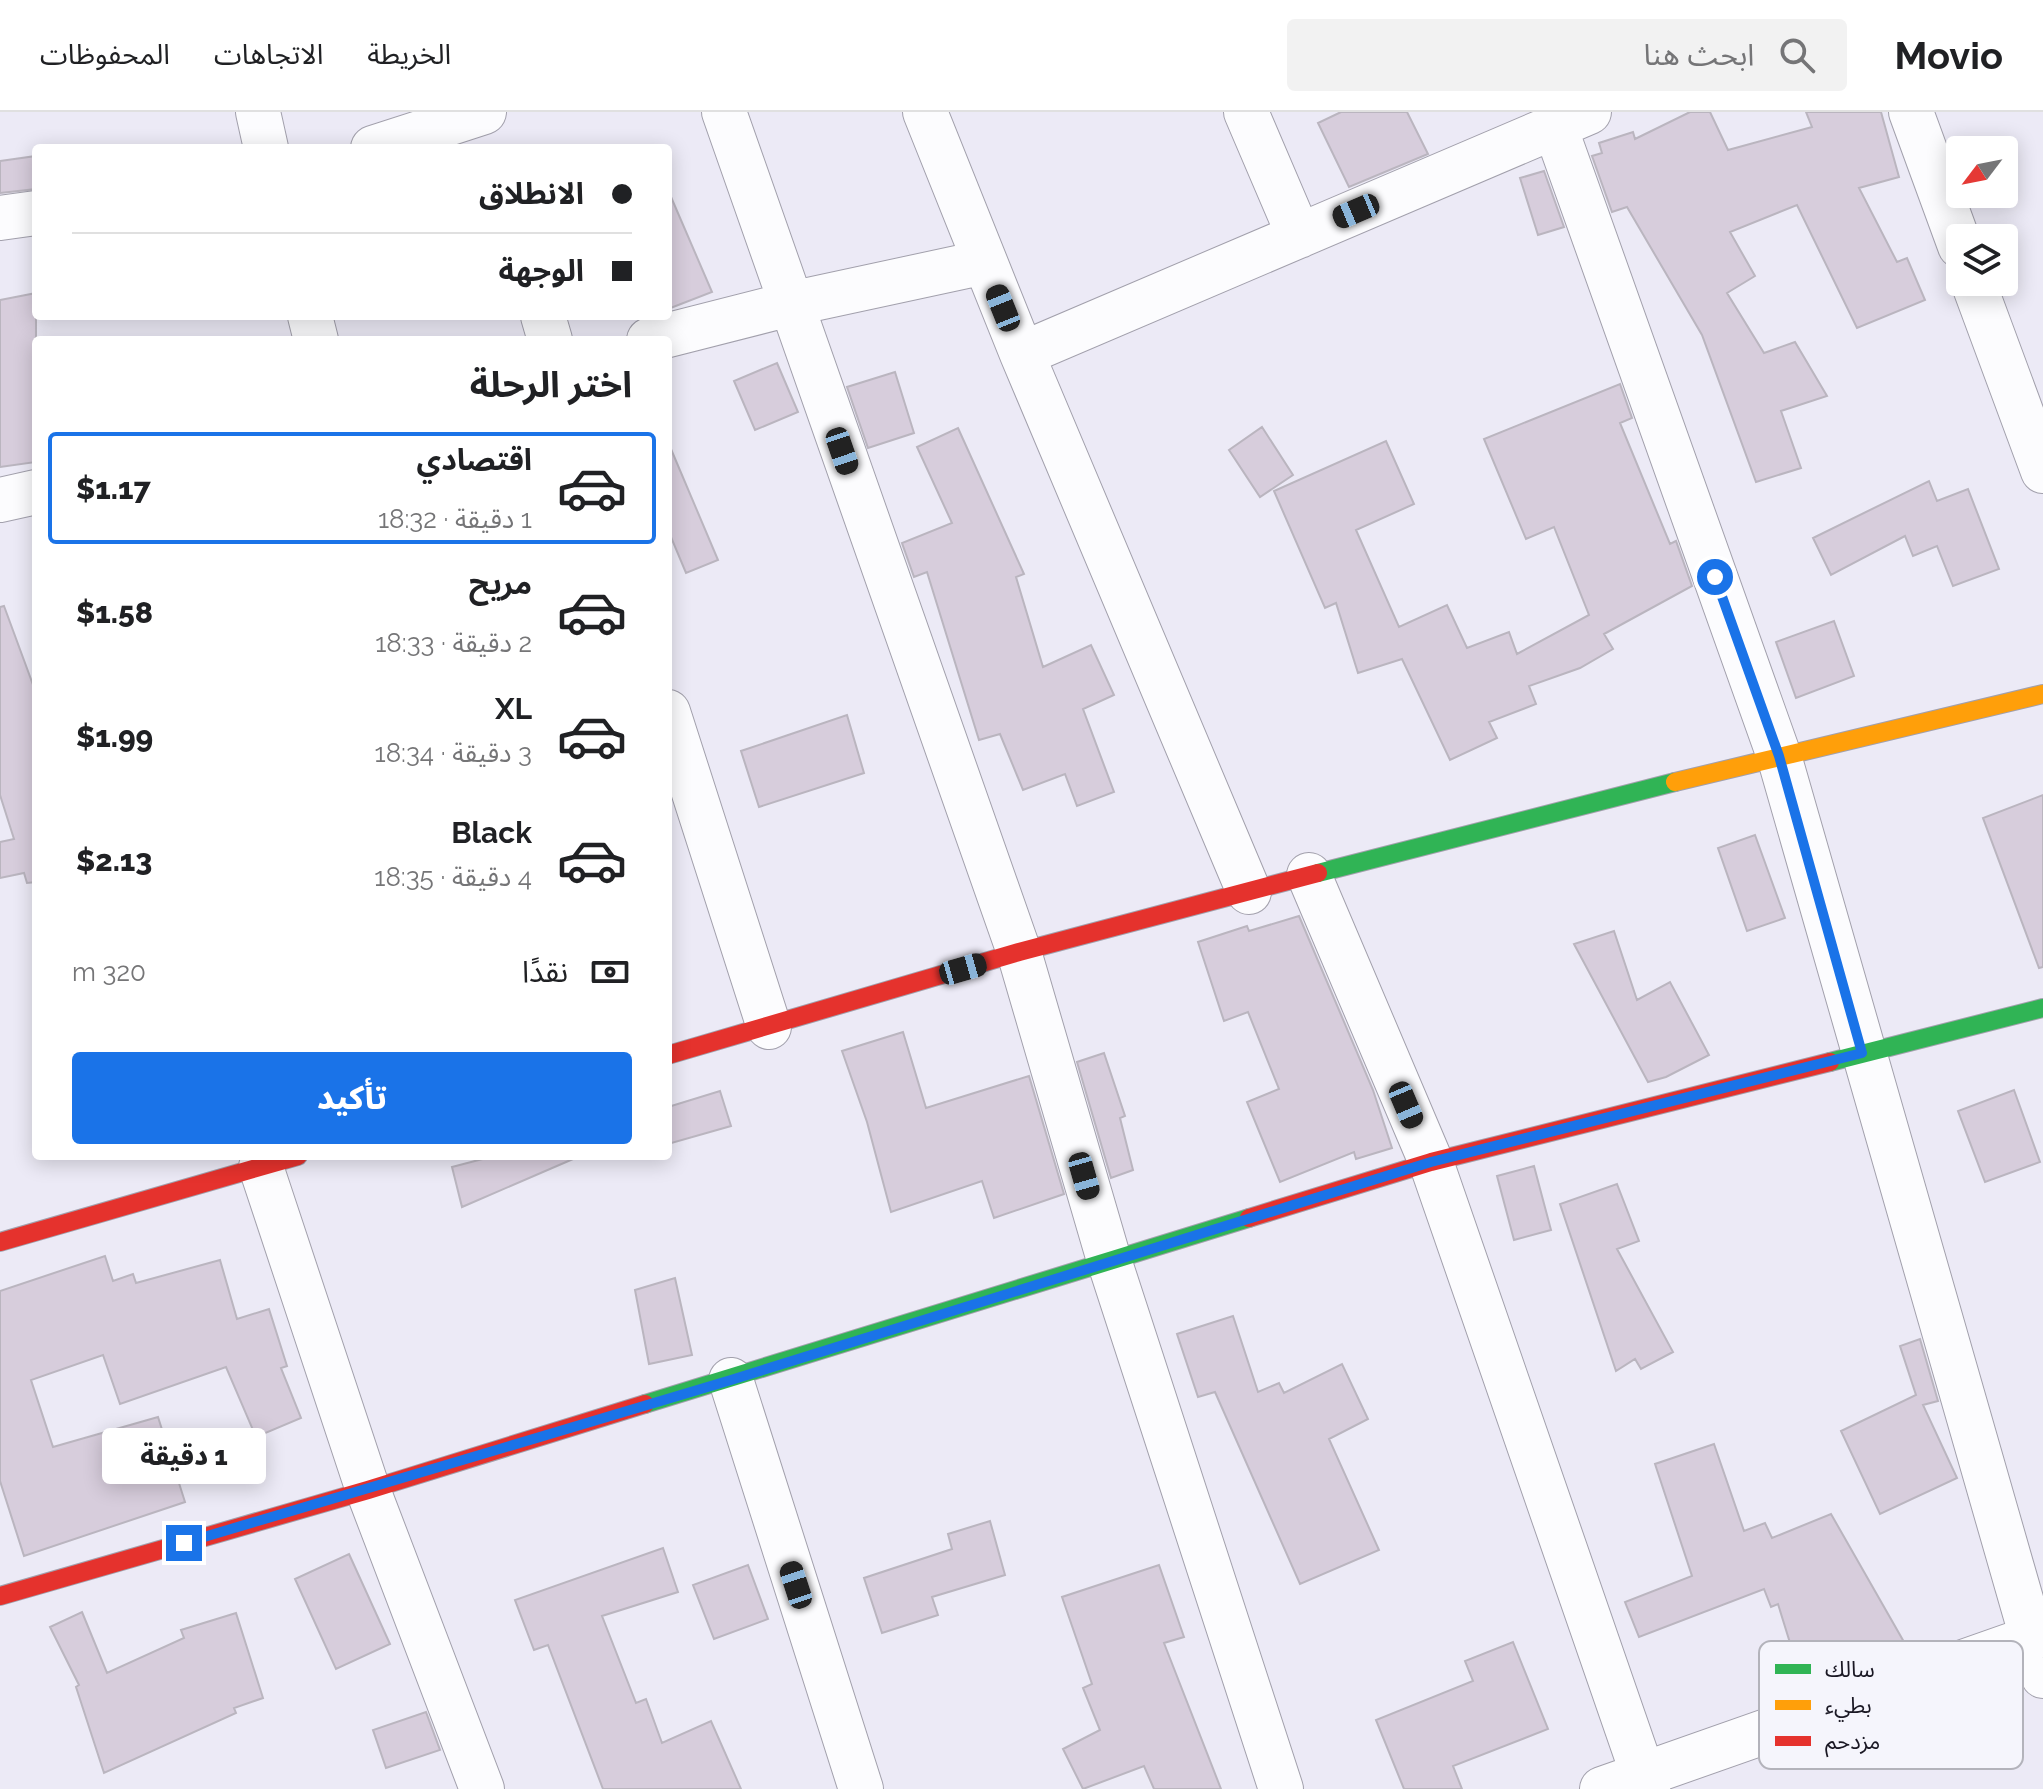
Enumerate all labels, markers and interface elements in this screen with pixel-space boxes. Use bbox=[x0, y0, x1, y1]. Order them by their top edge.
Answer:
search box bbox=[1287, 19, 1847, 91]
icon: search bbox=[1775, 33, 1819, 77]
text: Movio bbox=[1895, 33, 2003, 78]
text: ابحث هنا bbox=[1644, 37, 1755, 72]
text: المحفوظات bbox=[40, 38, 170, 71]
text: الاتجاهات bbox=[214, 38, 323, 71]
text: الخريطة bbox=[367, 38, 451, 71]
north arrow bbox=[1946, 136, 2018, 208]
map controls bbox=[1946, 136, 2018, 296]
text: الانطلاق bbox=[479, 176, 584, 211]
car bbox=[1329, 191, 1383, 231]
button: layers bbox=[1946, 224, 2018, 296]
text: الوجهة bbox=[499, 253, 584, 288]
car bbox=[983, 281, 1023, 335]
text: اختر الرحلة bbox=[470, 363, 632, 405]
car bbox=[823, 424, 861, 478]
text: اقتصادي bbox=[417, 442, 532, 477]
icon: car bbox=[556, 452, 628, 524]
text: $1.17 bbox=[76, 471, 151, 506]
text: 1 دقيقة · 18:32 bbox=[378, 504, 532, 534]
route start bbox=[1697, 559, 1733, 595]
text: مريح bbox=[469, 566, 532, 601]
icon: car bbox=[556, 576, 628, 648]
text: $1.58 bbox=[76, 595, 153, 630]
text: 2 دقيقة · 18:33 bbox=[375, 628, 532, 658]
text: XL bbox=[495, 691, 532, 726]
icon: car bbox=[556, 700, 628, 772]
text: $1.99 bbox=[76, 719, 153, 754]
text: 3 دقيقة · 18:34 bbox=[375, 738, 532, 768]
text: Black bbox=[451, 815, 532, 850]
icon: car bbox=[556, 824, 628, 896]
text: $2.13 bbox=[76, 843, 152, 878]
text: 4 دقيقة · 18:35 bbox=[374, 862, 532, 892]
icon: cash bbox=[588, 950, 632, 994]
car bbox=[937, 951, 989, 987]
text: نقدًا bbox=[522, 954, 568, 989]
text: 320 m bbox=[72, 957, 146, 987]
button: تأكيد bbox=[72, 1052, 632, 1144]
car bbox=[1386, 1078, 1426, 1132]
car bbox=[1066, 1150, 1102, 1202]
callout: 1 دقيقة bbox=[102, 1427, 266, 1483]
text: 1 دقيقة bbox=[140, 1441, 228, 1471]
route end bbox=[166, 1525, 202, 1561]
car bbox=[777, 1558, 815, 1612]
legend bbox=[1759, 1641, 2023, 1769]
text: سالك bbox=[1825, 1656, 1875, 1682]
text: بطيء bbox=[1825, 1692, 1872, 1722]
text: مزدحم bbox=[1825, 1728, 1880, 1758]

